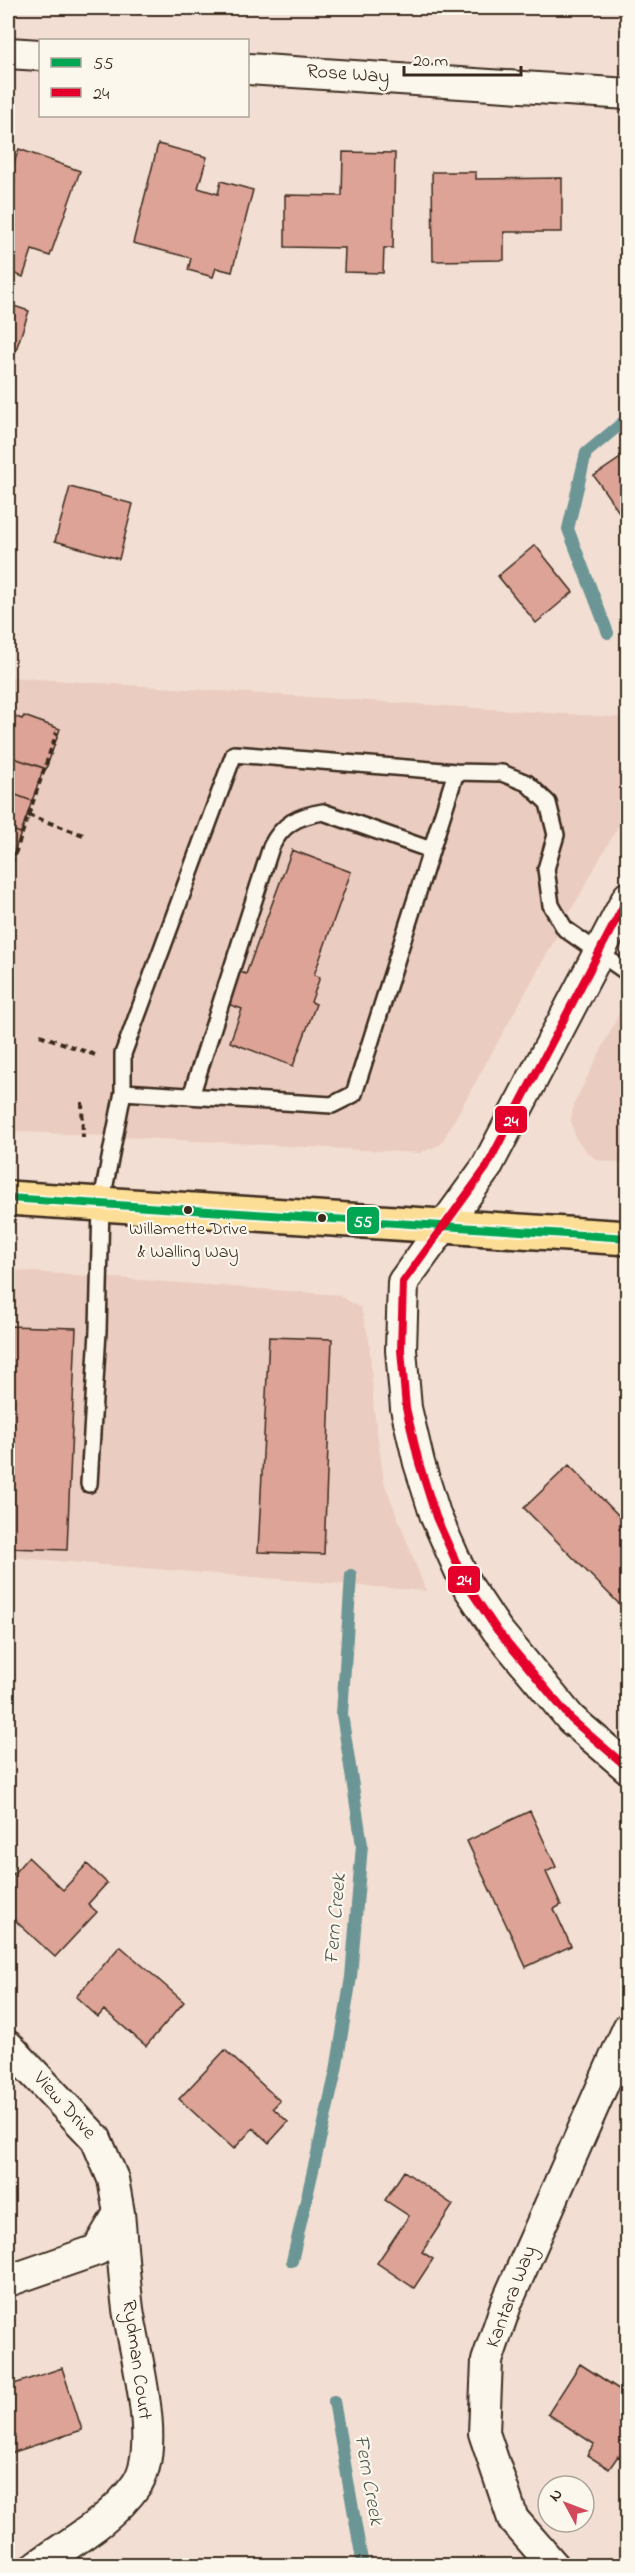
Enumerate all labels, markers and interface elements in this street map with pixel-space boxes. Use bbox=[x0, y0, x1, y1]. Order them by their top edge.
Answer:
legend bbox=[39, 39, 249, 117]
scale bar bbox=[404, 39, 521, 77]
text: 20 m bbox=[413, 49, 448, 75]
text: 55 bbox=[93, 52, 114, 78]
street label: Rose Way bbox=[306, 58, 390, 92]
text: 24 bbox=[93, 82, 110, 108]
line badge: 24 bbox=[494, 1105, 528, 1134]
text: 24 bbox=[503, 1110, 519, 1134]
marker: Willamette Drive & Walling Way bbox=[182, 1204, 194, 1216]
line badge: 55 bbox=[346, 1206, 380, 1235]
text: 55 bbox=[354, 1211, 373, 1235]
unlabelled marker bbox=[316, 1212, 328, 1224]
place label: Willamette Drive & Walling Way bbox=[129, 1217, 248, 1267]
line badge: 24 bbox=[447, 1565, 481, 1594]
text: 24 bbox=[456, 1569, 472, 1593]
water label: Fern Creek bbox=[317, 1871, 355, 1966]
street label: View Drive bbox=[25, 2065, 103, 2147]
street label: Kantara Way bbox=[479, 2242, 545, 2352]
street label: Rydman Court bbox=[113, 2298, 159, 2422]
water label: Fern Creek bbox=[345, 2432, 391, 2528]
north arrow bbox=[536, 2474, 596, 2534]
text: N bbox=[544, 2483, 569, 2507]

